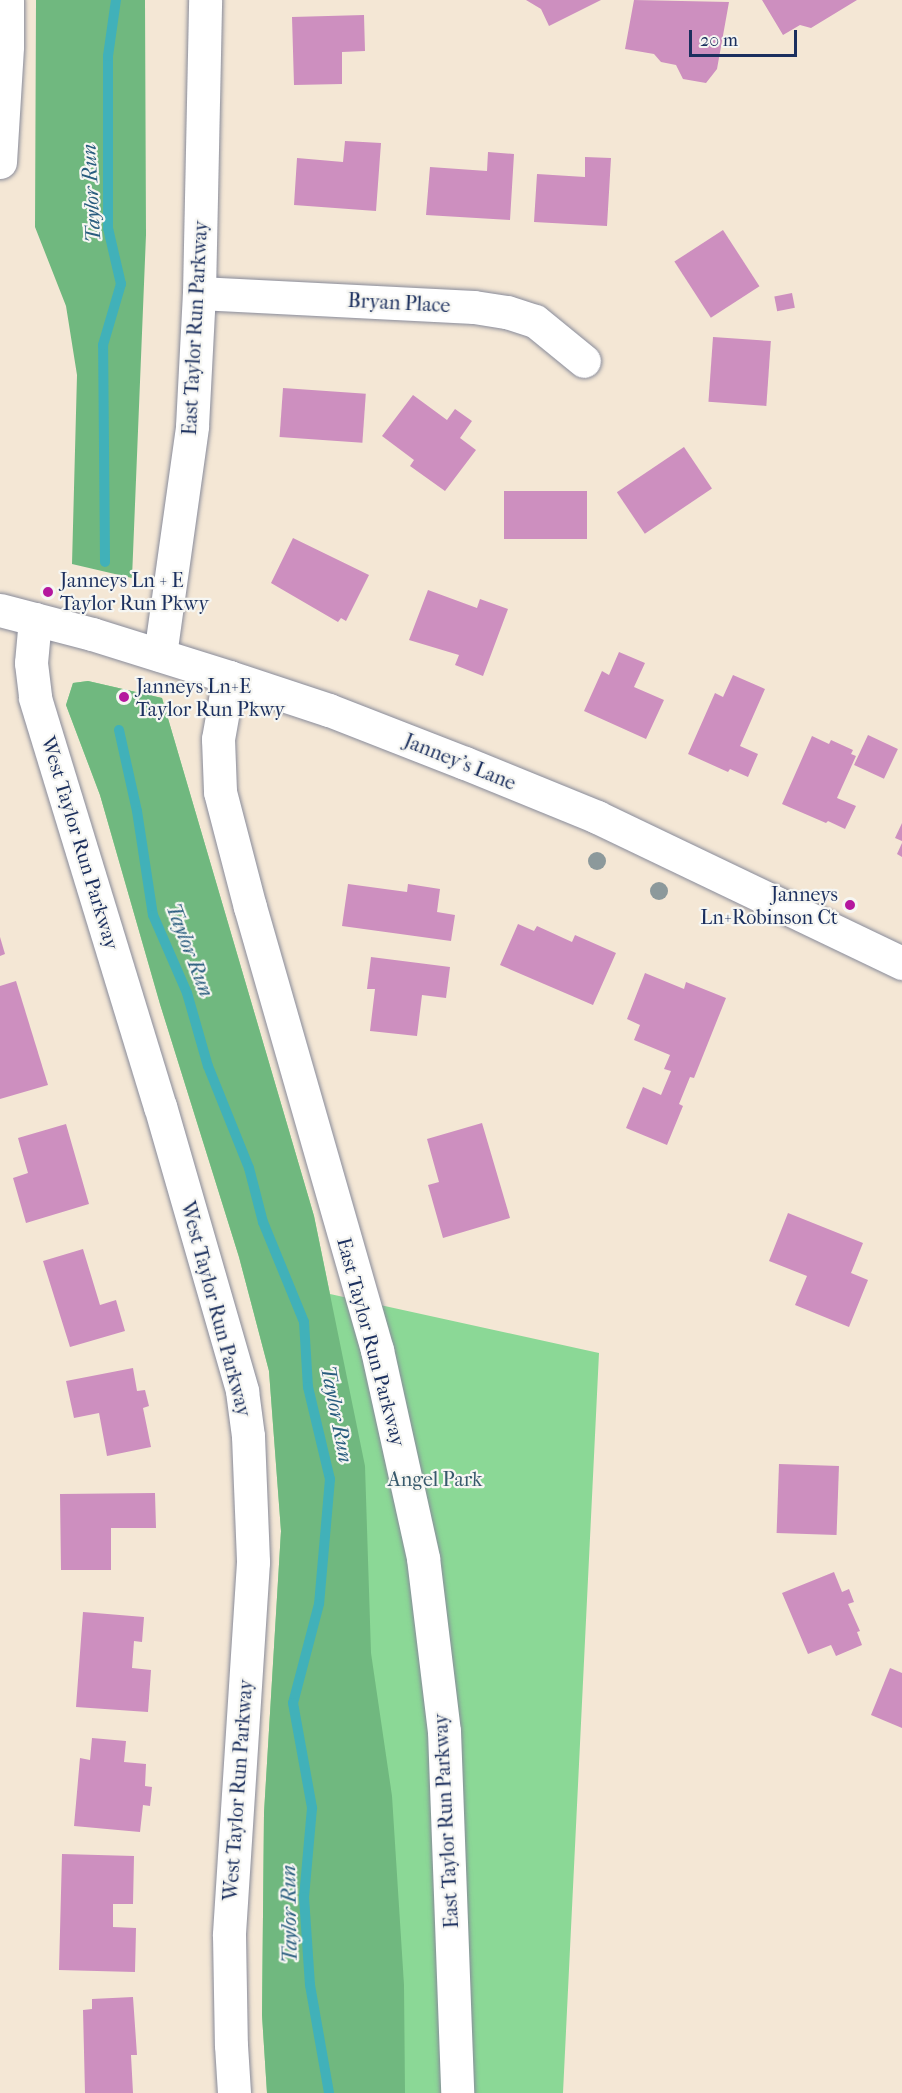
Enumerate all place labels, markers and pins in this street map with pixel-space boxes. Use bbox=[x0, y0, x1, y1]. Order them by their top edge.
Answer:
place label: Janneys Ln + E Taylor Run Pkwy bbox=[60, 568, 209, 615]
marker: Janneys Ln + E Taylor Run Pkwy bbox=[41, 585, 55, 599]
place label: Janneys Ln+E Taylor Run Pkwy bbox=[136, 674, 285, 721]
marker: Janneys Ln+E Taylor Run Pkwy bbox=[117, 690, 131, 704]
place label: Janneys Ln+Robinson Ct bbox=[700, 882, 838, 929]
marker: Janneys Ln+Robinson Ct bbox=[843, 898, 857, 912]

